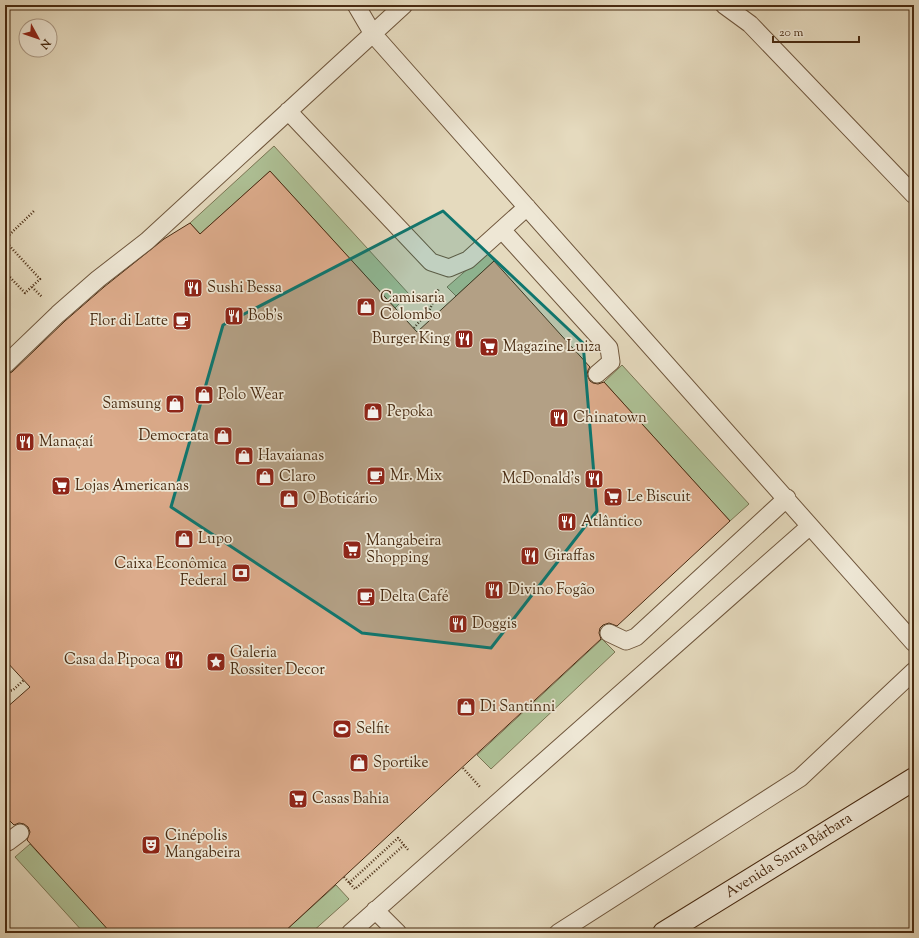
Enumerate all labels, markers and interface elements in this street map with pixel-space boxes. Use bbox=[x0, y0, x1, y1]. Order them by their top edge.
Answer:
north arrow bbox=[18, 18, 58, 58]
scale bar bbox=[773, 18, 859, 44]
text: 20 m bbox=[779, 24, 804, 42]
text: N bbox=[36, 35, 54, 52]
restaurant icon: Sushi Bessa bbox=[182, 277, 204, 299]
place label: Sushi Bessa bbox=[207, 278, 282, 299]
place label: Camisaria Colombo bbox=[380, 288, 445, 326]
shop icon: Camisaria Colombo bbox=[355, 296, 377, 318]
restaurant icon: Bob's bbox=[223, 305, 245, 327]
place label: Bob's bbox=[248, 306, 283, 327]
cafe icon: Flor di Latte bbox=[171, 310, 193, 332]
place label: Flor di Latte bbox=[90, 311, 168, 332]
restaurant icon: Burger King bbox=[453, 328, 475, 350]
place label: Burger King bbox=[372, 329, 450, 350]
supermarket icon: Magazine Luiza bbox=[478, 336, 500, 358]
place label: Magazine Luiza bbox=[503, 337, 601, 358]
shop icon: Polo Wear bbox=[193, 384, 215, 406]
place label: Polo Wear bbox=[218, 385, 284, 406]
shop icon: Samsung bbox=[164, 393, 186, 415]
place label: Samsung bbox=[102, 394, 161, 415]
shop icon: Pepoka bbox=[362, 401, 384, 423]
place label: Pepoka bbox=[387, 402, 433, 423]
restaurant icon: Chinatown bbox=[548, 407, 570, 429]
place label: Chinatown bbox=[573, 408, 647, 429]
shop icon: Democrata bbox=[212, 425, 234, 447]
place label: Democrata bbox=[138, 426, 209, 447]
restaurant icon: Manaçaí bbox=[14, 431, 36, 453]
place label: Manaçaí bbox=[39, 432, 93, 453]
shop icon: Havaianas bbox=[233, 445, 255, 467]
place label: Havaianas bbox=[258, 446, 324, 467]
cafe icon: Mr. Mix bbox=[365, 465, 387, 487]
shop icon: Claro bbox=[254, 466, 276, 488]
place label: Mr. Mix bbox=[390, 466, 442, 487]
place label: Claro bbox=[279, 467, 316, 488]
restaurant icon: McDonald's bbox=[583, 468, 605, 490]
place label: McDonald's bbox=[502, 469, 580, 490]
supermarket icon: Lojas Americanas bbox=[50, 475, 72, 497]
place label: Lojas Americanas bbox=[75, 476, 189, 497]
supermarket icon: Le Biscuit bbox=[602, 486, 624, 508]
place label: Le Biscuit bbox=[627, 487, 691, 508]
shop icon: O Boticário bbox=[278, 488, 300, 510]
place label: O Boticário bbox=[303, 489, 377, 510]
restaurant icon: Atlântico bbox=[556, 511, 578, 533]
place label: Atlântico bbox=[581, 512, 642, 533]
shop icon: Lupo bbox=[173, 528, 195, 550]
place label: Lupo bbox=[198, 529, 232, 550]
place label: Mangabeira Shopping bbox=[366, 531, 442, 569]
supermarket icon: Mangabeira Shopping bbox=[341, 539, 363, 561]
restaurant icon: Giraffas bbox=[519, 545, 541, 567]
place label: Giraffas bbox=[544, 546, 595, 567]
place label: Caixa Econômica Federal bbox=[114, 554, 227, 592]
bank icon: Caixa Econômica Federal bbox=[230, 562, 252, 584]
restaurant icon: Divino Fogão bbox=[483, 579, 505, 601]
place label: Divino Fogão bbox=[508, 580, 595, 601]
cafe icon: Delta Café bbox=[355, 586, 377, 608]
place label: Delta Café bbox=[380, 587, 449, 608]
restaurant icon: Doggis bbox=[447, 613, 469, 635]
place label: Doggis bbox=[472, 614, 517, 635]
place label: Galeria Rossiter Decor bbox=[230, 643, 325, 681]
restaurant icon: Casa da Pipoca bbox=[163, 649, 185, 671]
place label: Casa da Pipoca bbox=[64, 650, 160, 671]
place icon: Galeria Rossiter Decor bbox=[205, 651, 227, 673]
shop icon: Di Santinni bbox=[455, 696, 477, 718]
place label: Di Santinni bbox=[480, 697, 555, 718]
sports icon: Selfit bbox=[331, 718, 353, 740]
place label: Selfit bbox=[356, 719, 389, 740]
shop icon: Sportike bbox=[348, 752, 370, 774]
place label: Sportike bbox=[373, 753, 428, 774]
supermarket icon: Casas Bahia bbox=[287, 788, 309, 810]
place label: Casas Bahia bbox=[312, 789, 389, 810]
street label: Avenida Santa Bárbara bbox=[721, 808, 857, 904]
place label: Cinépolis Mangabeira bbox=[165, 826, 241, 864]
theatre icon: Cinépolis Mangabeira bbox=[140, 834, 162, 856]

